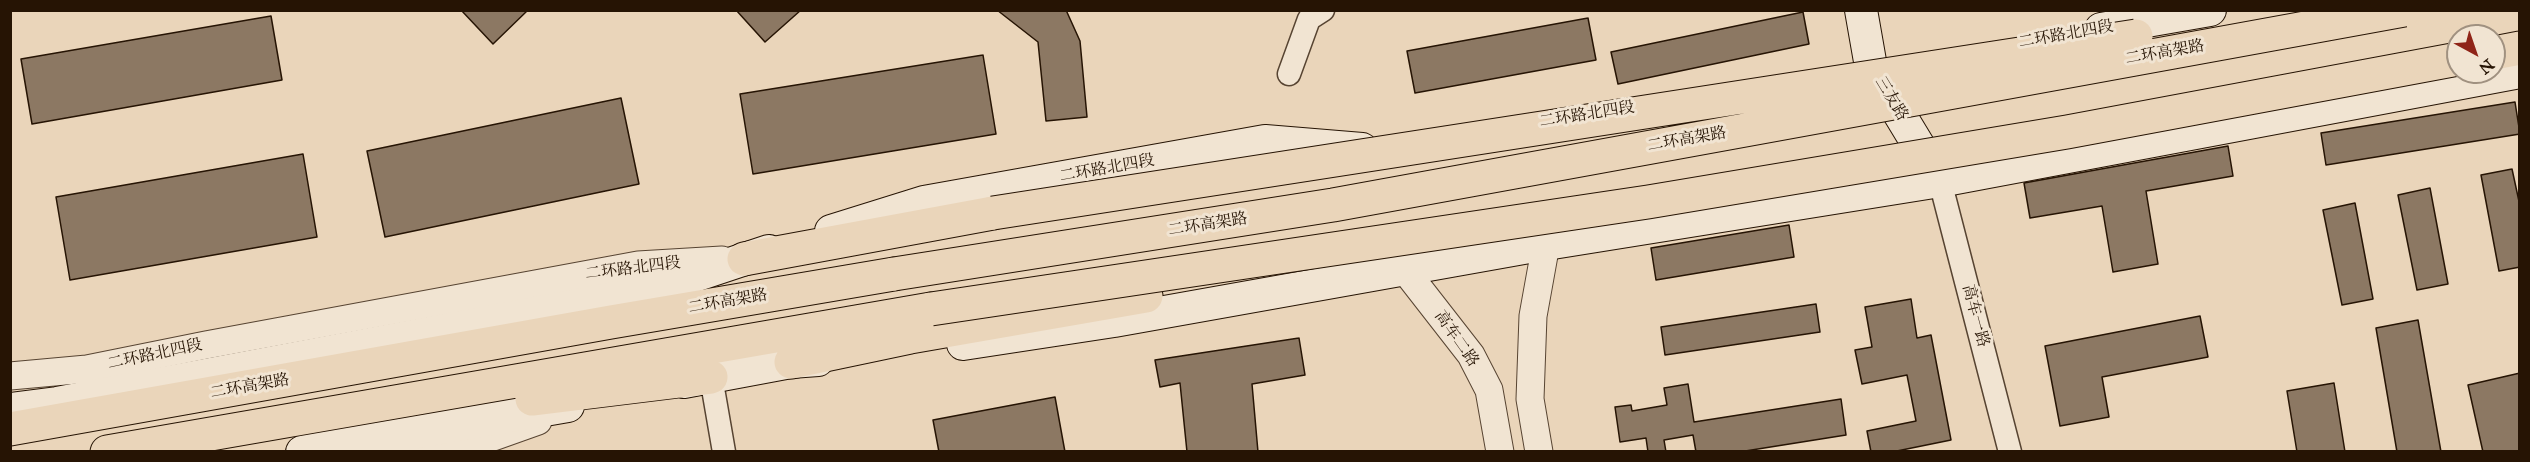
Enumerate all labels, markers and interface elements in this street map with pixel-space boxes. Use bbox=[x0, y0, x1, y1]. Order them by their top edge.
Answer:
street label: 二环路北四段 bbox=[2017, 17, 2115, 53]
north arrow bbox=[2446, 24, 2506, 84]
street label: 二环高架路 bbox=[2124, 37, 2206, 69]
text: N bbox=[2475, 55, 2498, 78]
street label: 三友路 bbox=[1870, 73, 1912, 125]
street label: 二环路北四段 bbox=[1538, 98, 1636, 132]
street label: 二环高架路 bbox=[1646, 124, 1728, 156]
street label: 二环路北四段 bbox=[1058, 151, 1156, 187]
street label: 二环高架路 bbox=[1167, 209, 1249, 241]
street label: 二环路北四段 bbox=[584, 254, 682, 284]
street label: 高车一路 bbox=[1957, 283, 1993, 349]
street label: 二环高架路 bbox=[687, 286, 769, 318]
street label: 高车二路 bbox=[1430, 307, 1482, 371]
street label: 二环路北四段 bbox=[106, 336, 204, 374]
street label: 二环高架路 bbox=[209, 371, 291, 403]

